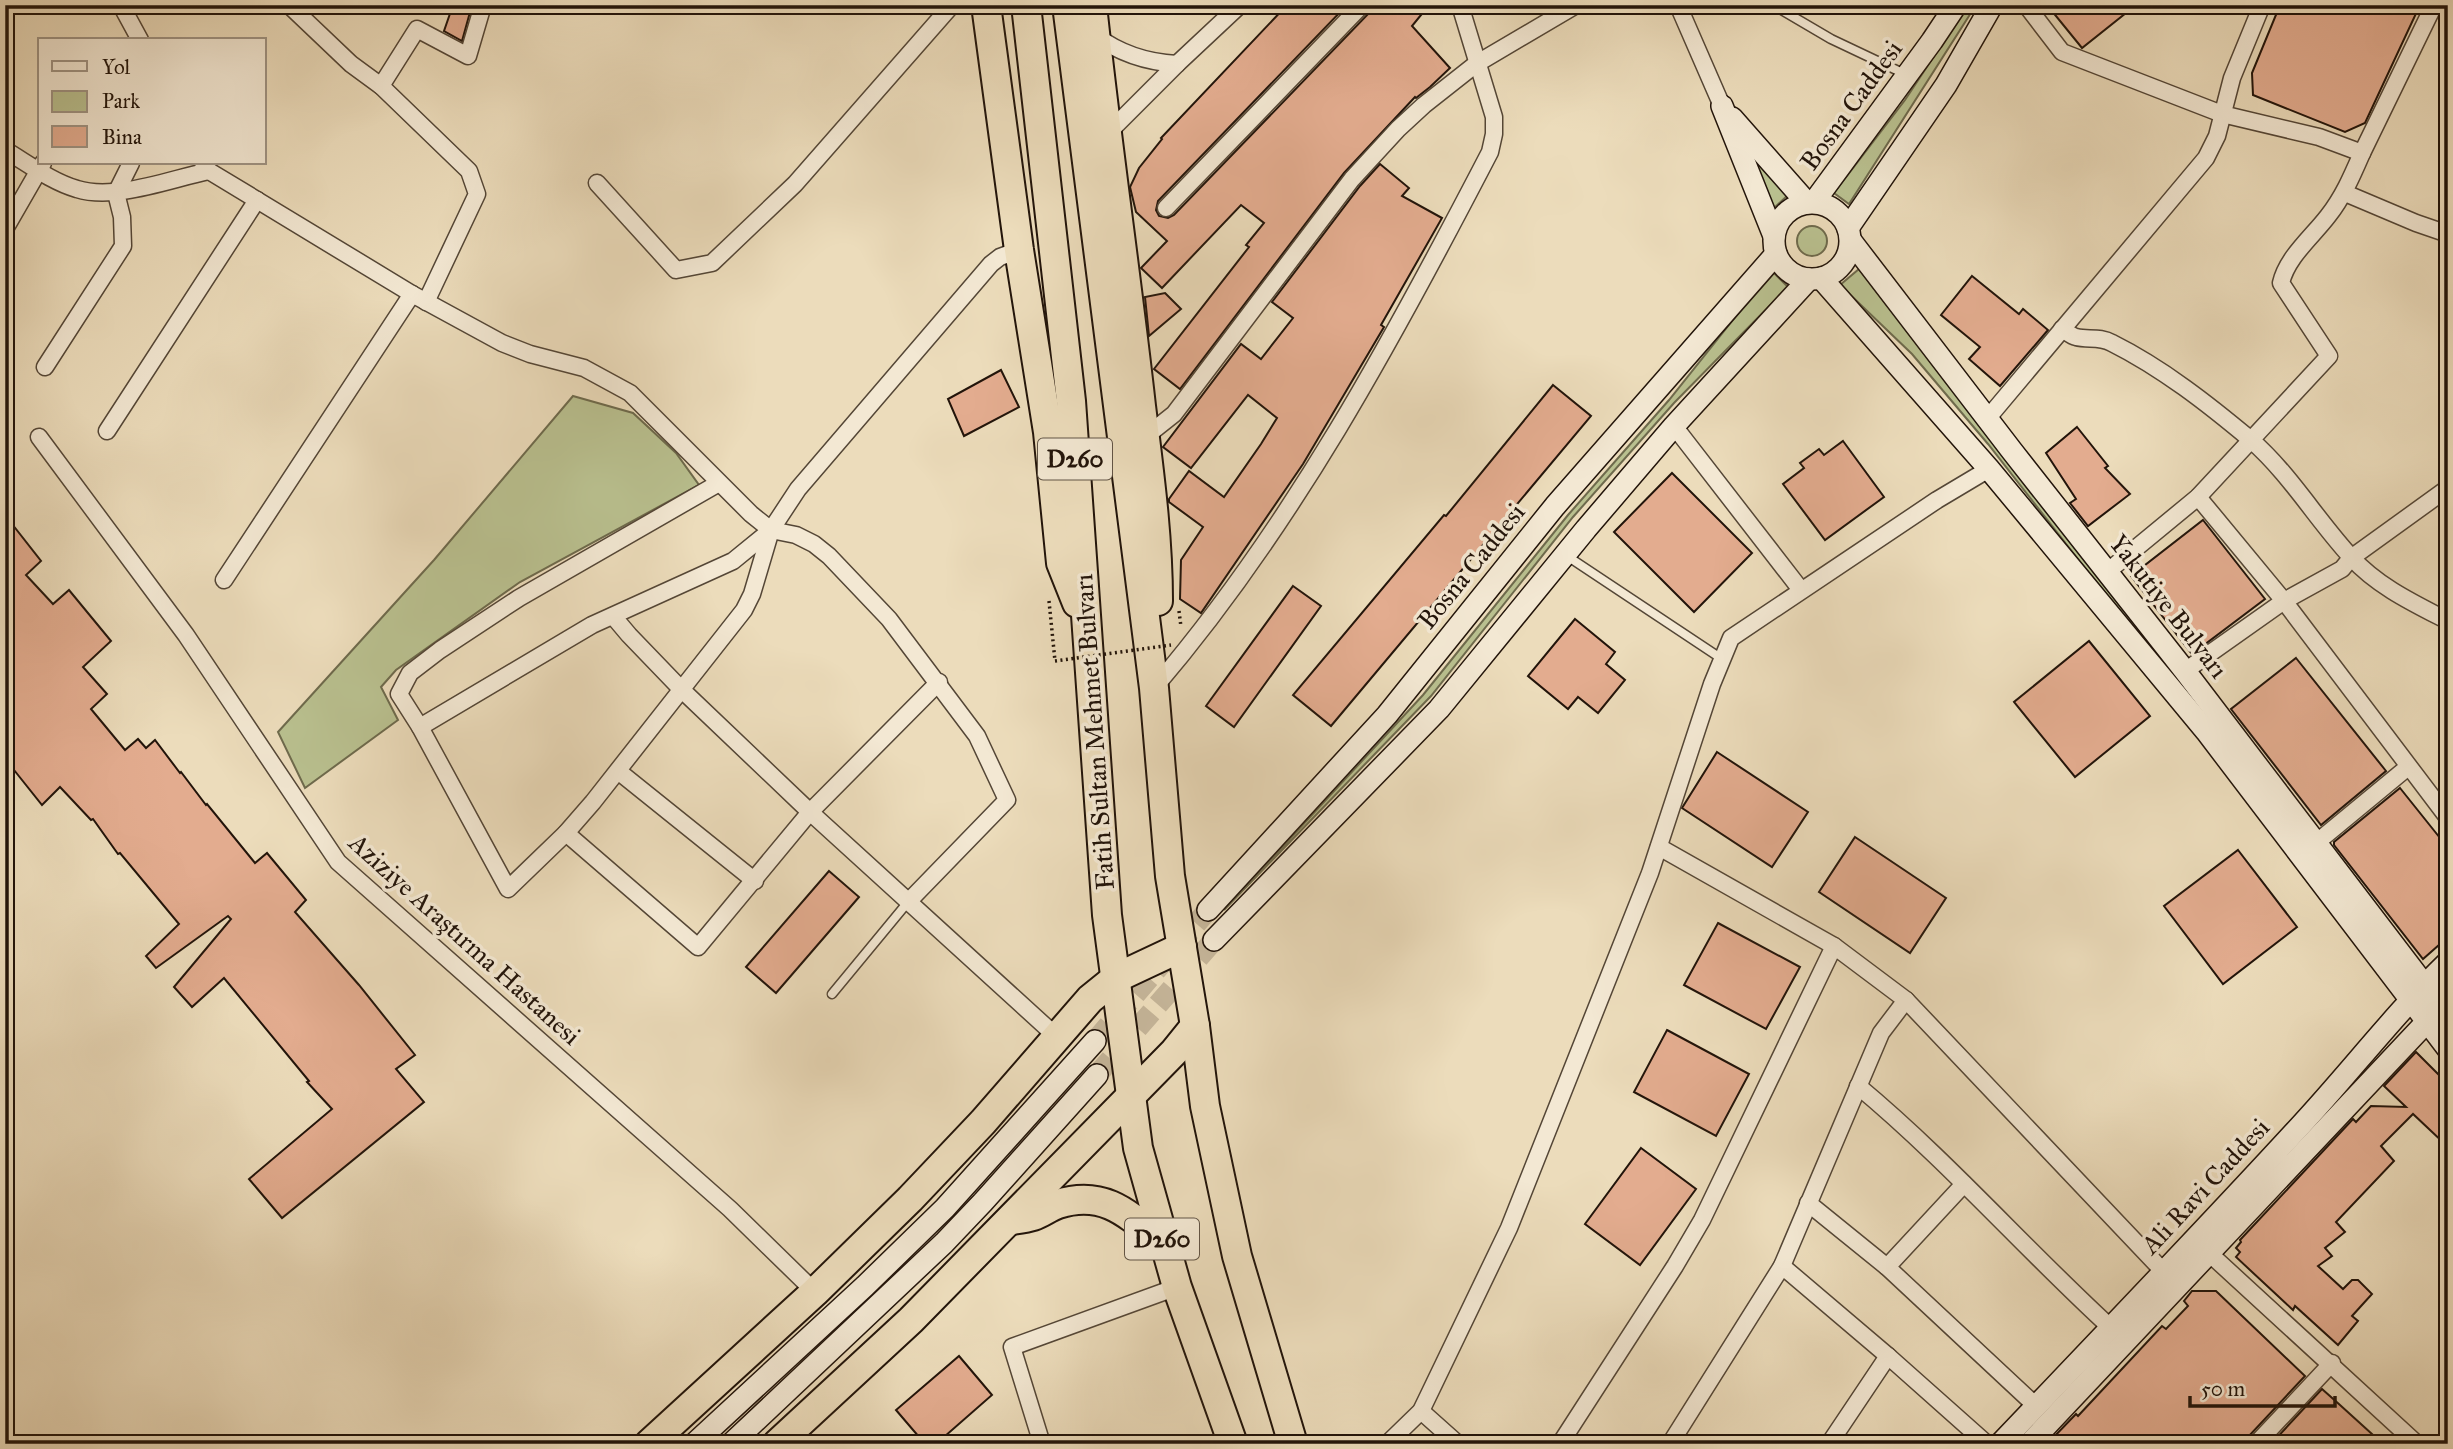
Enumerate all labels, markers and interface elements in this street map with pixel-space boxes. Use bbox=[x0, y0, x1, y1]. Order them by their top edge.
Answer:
street label: Bosna Caddesi bbox=[1793, 34, 1909, 176]
legend bbox=[38, 38, 266, 164]
text: Yol bbox=[102, 54, 131, 80]
text: Park bbox=[102, 88, 140, 114]
text: Bina bbox=[102, 124, 142, 150]
road number: D260 bbox=[1038, 438, 1112, 480]
street label: Bosna Caddesi bbox=[1410, 497, 1532, 635]
street label: Yakutiye Bulvarı bbox=[2103, 528, 2235, 684]
street label: Fatih Sultan Mehmet Bulvarı bbox=[1067, 573, 1121, 891]
street label: Aziziye Araştırma Hastanesi bbox=[342, 826, 587, 1051]
street label: Ali Ravi Caddesi bbox=[2133, 1111, 2276, 1261]
road number: D260 bbox=[1125, 1218, 1199, 1260]
scale bar bbox=[2190, 1365, 2336, 1409]
text: 50 m bbox=[2201, 1376, 2246, 1402]

